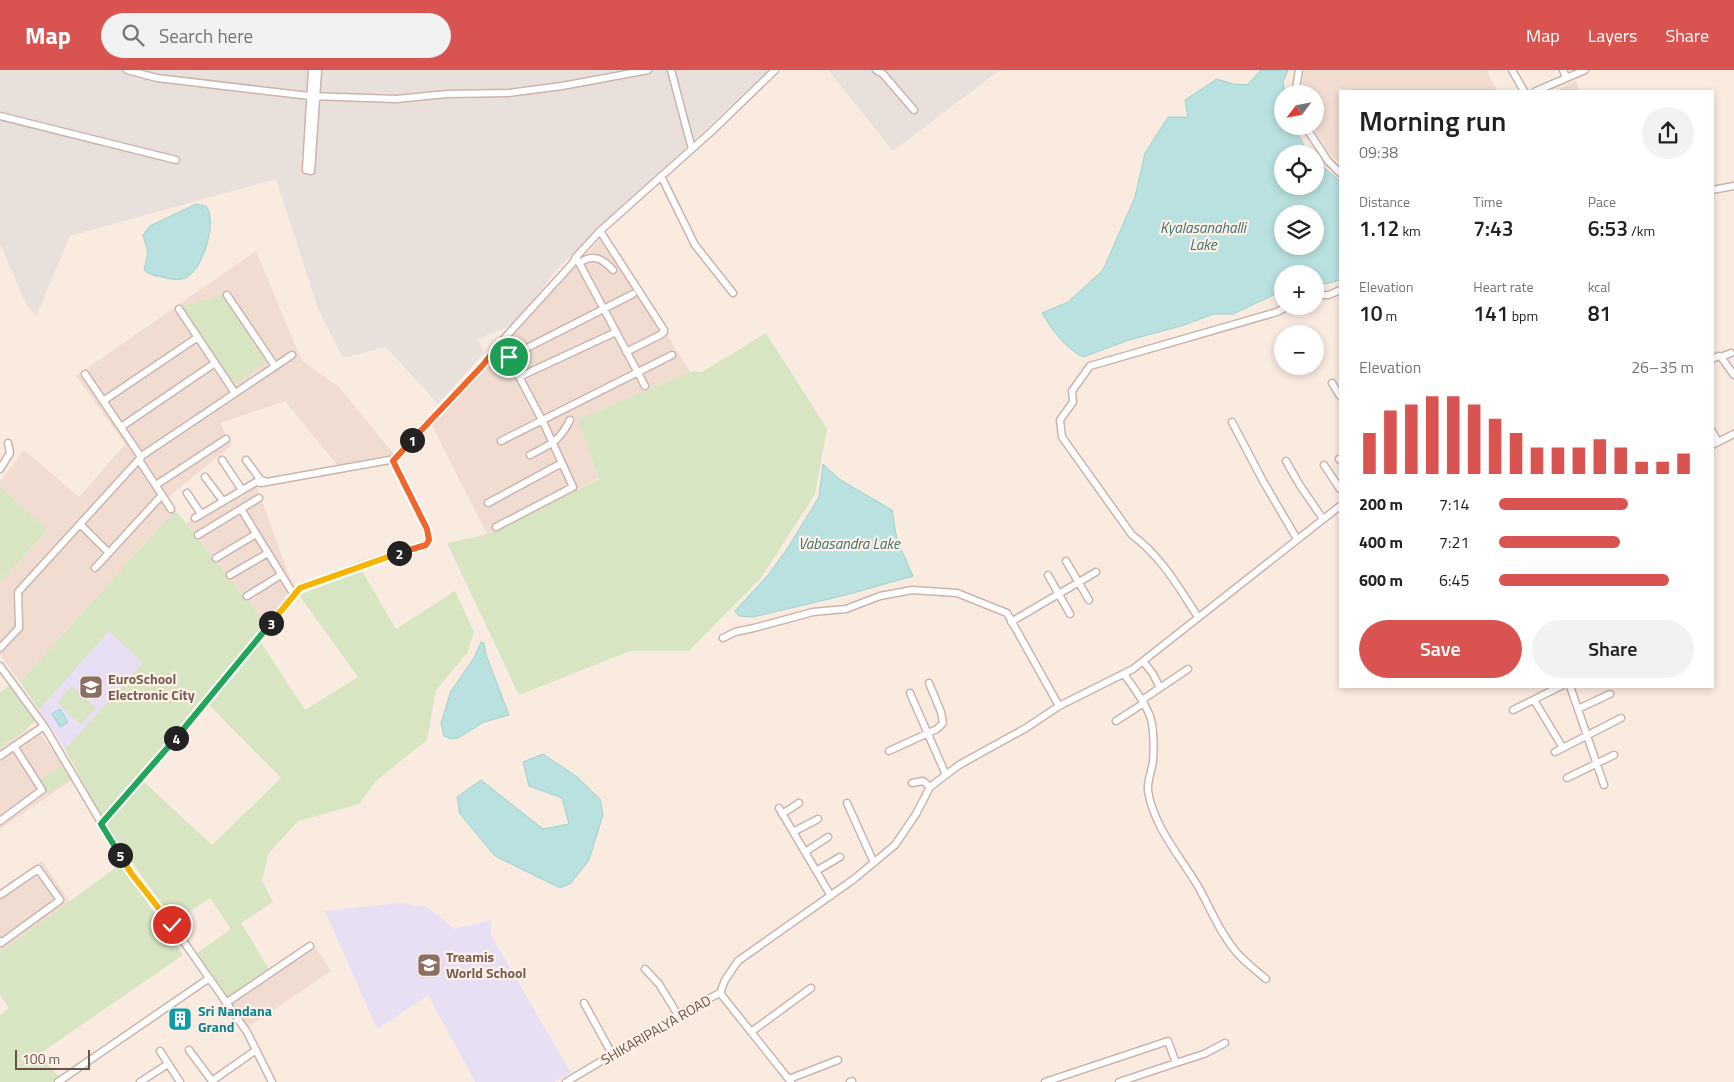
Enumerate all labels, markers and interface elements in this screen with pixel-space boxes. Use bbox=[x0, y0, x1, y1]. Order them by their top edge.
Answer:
search box bbox=[101, 13, 451, 58]
text: Map bbox=[25, 17, 71, 53]
icon: search bbox=[119, 21, 147, 49]
text: Search here bbox=[159, 21, 253, 50]
text: Map bbox=[1526, 22, 1560, 49]
text: Layers bbox=[1588, 22, 1637, 49]
text: Share bbox=[1665, 22, 1709, 49]
north arrow bbox=[1274, 85, 1324, 135]
map controls bbox=[1274, 85, 1324, 375]
text: Morning run bbox=[1359, 99, 1506, 142]
button: share bbox=[1642, 107, 1694, 159]
text: 09:38 bbox=[1359, 140, 1398, 164]
button: locate bbox=[1274, 145, 1324, 195]
text: Distance bbox=[1359, 191, 1410, 212]
text: Time bbox=[1473, 191, 1503, 212]
text: Pace bbox=[1588, 191, 1616, 212]
button: layers bbox=[1274, 205, 1324, 255]
text: 1.12 bbox=[1359, 212, 1399, 244]
text: 7:43 bbox=[1473, 212, 1514, 244]
text: 6:53 bbox=[1588, 212, 1628, 244]
water label: Kyalasanahalli Lake bbox=[1160, 216, 1248, 256]
text: km bbox=[1399, 220, 1421, 241]
text: /km bbox=[1628, 220, 1655, 241]
button: + bbox=[1274, 265, 1324, 315]
text: Elevation bbox=[1359, 276, 1413, 297]
text: Heart rate bbox=[1473, 276, 1533, 297]
text: kcal bbox=[1588, 276, 1611, 297]
text: 10 bbox=[1359, 297, 1383, 329]
text: 141 bbox=[1473, 297, 1509, 329]
text: 81 bbox=[1588, 297, 1611, 329]
text: m bbox=[1383, 305, 1397, 326]
text: bpm bbox=[1509, 305, 1538, 326]
button: − bbox=[1274, 325, 1324, 375]
pin bbox=[488, 336, 530, 378]
icon: arrive bbox=[495, 343, 523, 371]
text: Elevation bbox=[1359, 355, 1421, 379]
text: 26–35 m bbox=[1631, 355, 1694, 379]
pin: 1 bbox=[400, 428, 424, 452]
text: 1 bbox=[409, 430, 416, 451]
text: 200 m bbox=[1359, 492, 1403, 516]
text: 7:14 bbox=[1439, 492, 1469, 516]
text: 400 m bbox=[1359, 530, 1403, 554]
text: 7:21 bbox=[1439, 530, 1469, 554]
water label: Vabasandra Lake bbox=[798, 532, 901, 555]
pin: 2 bbox=[386, 540, 412, 566]
text: 2 bbox=[396, 543, 403, 564]
text: 600 m bbox=[1359, 568, 1403, 592]
text: 6:45 bbox=[1439, 568, 1469, 592]
pin: 3 bbox=[258, 610, 284, 636]
text: 3 bbox=[268, 613, 275, 634]
button: Save bbox=[1359, 620, 1522, 678]
button: Share bbox=[1532, 620, 1694, 678]
place label: EuroSchool Electronic City bbox=[108, 668, 195, 705]
school or university icon: EuroSchool Electronic City bbox=[78, 674, 104, 700]
pin: 4 bbox=[164, 726, 188, 750]
text: 4 bbox=[173, 728, 180, 749]
pin: 5 bbox=[108, 842, 132, 868]
text: 5 bbox=[117, 845, 124, 866]
pin bbox=[151, 904, 193, 946]
icon: check bbox=[158, 911, 186, 939]
place label: Treamis World School bbox=[446, 946, 526, 983]
school or university icon: Treamis World School bbox=[416, 952, 442, 978]
street label: SHIKARIPALYA ROAD bbox=[597, 990, 715, 1070]
place label: Sri Nandana Grand bbox=[198, 1000, 272, 1037]
building icon: Sri Nandana Grand bbox=[167, 1006, 193, 1032]
scale bar bbox=[15, 1047, 90, 1070]
text: 100 m bbox=[22, 1048, 60, 1069]

